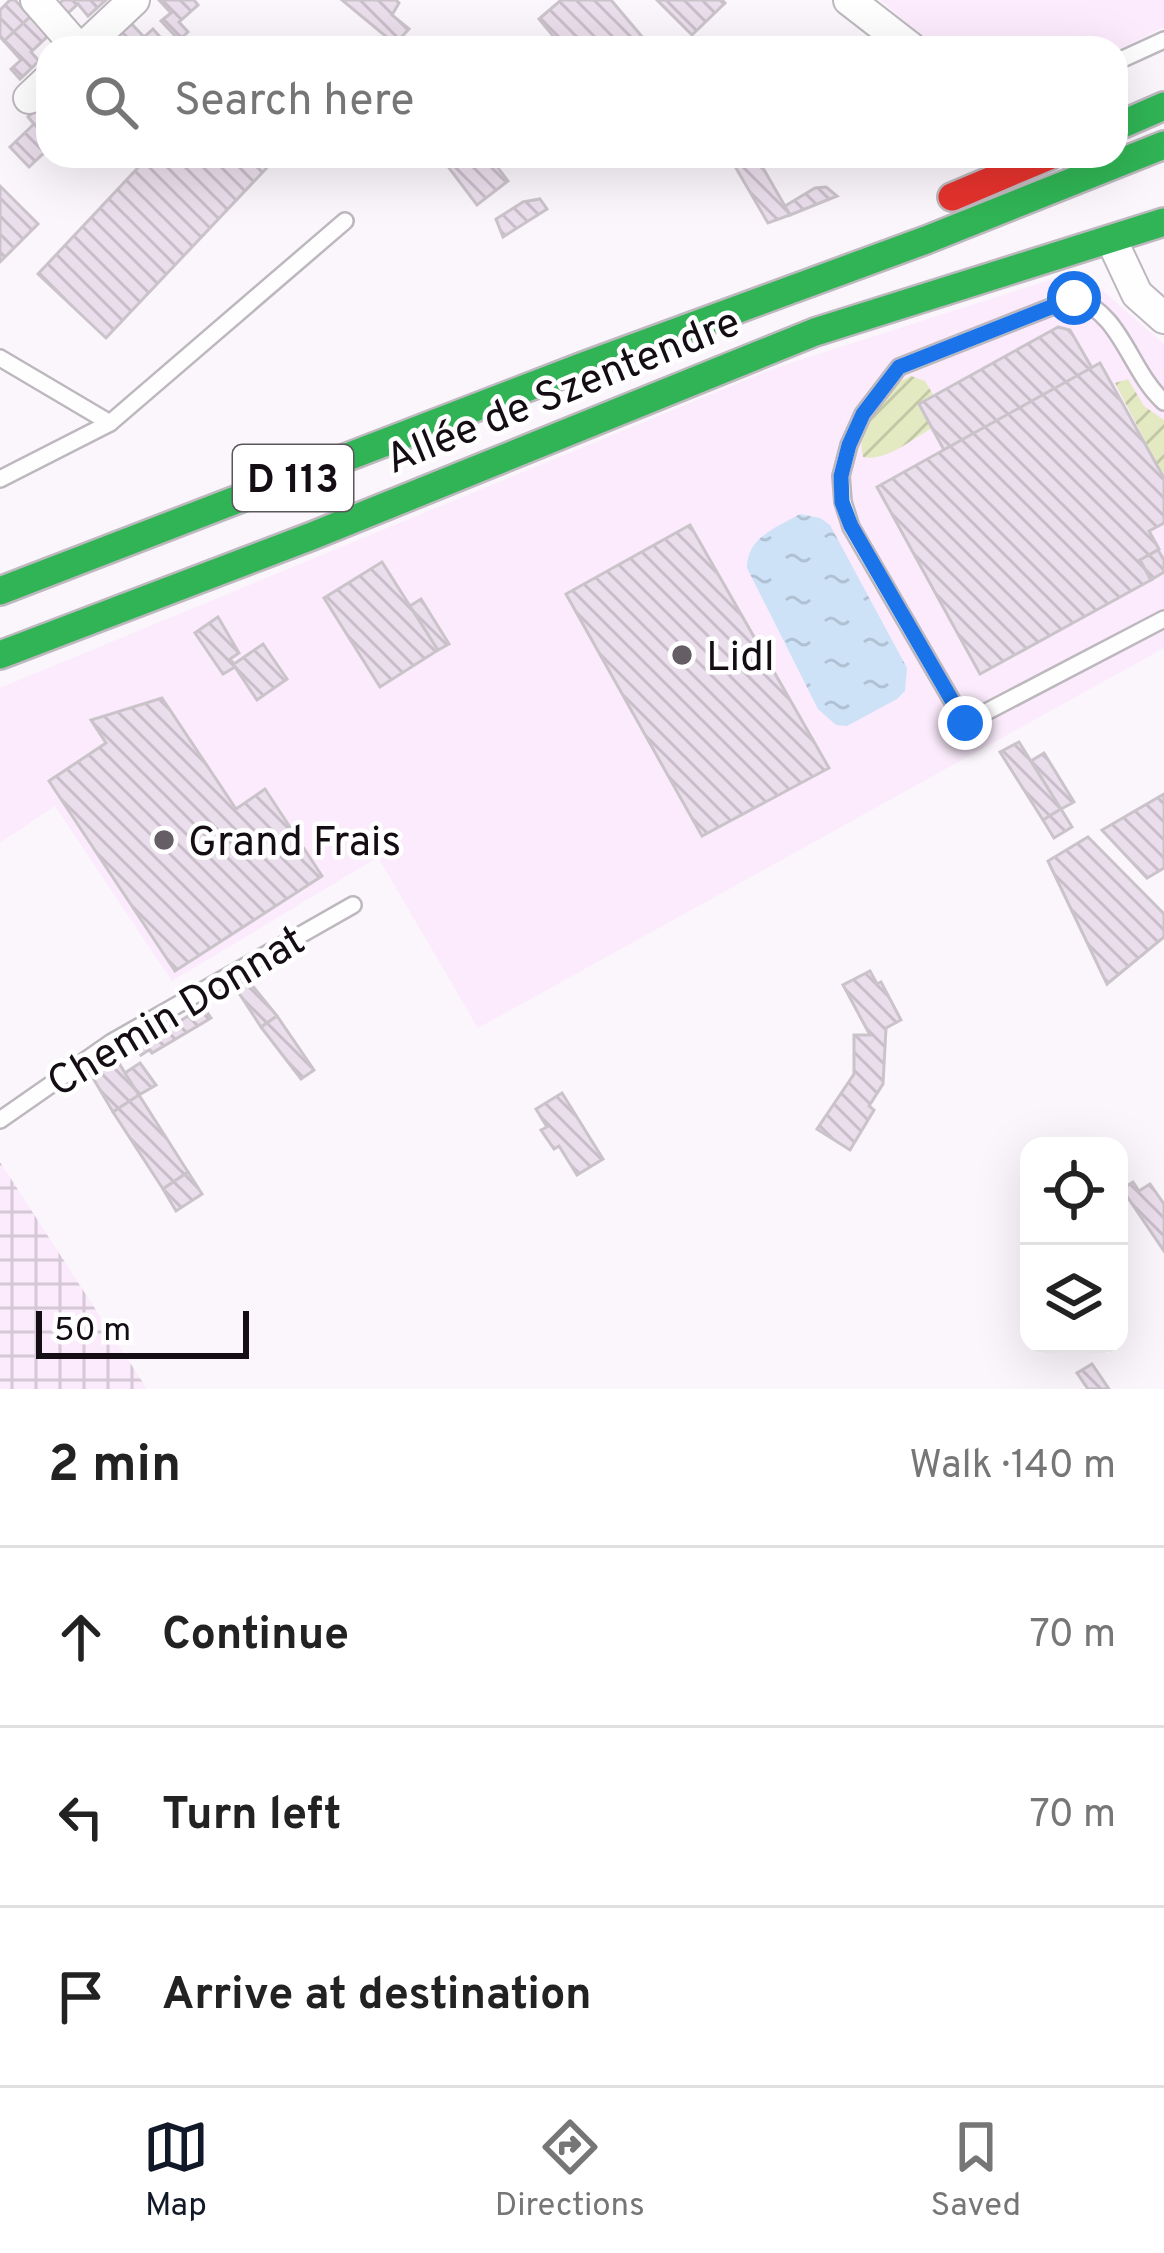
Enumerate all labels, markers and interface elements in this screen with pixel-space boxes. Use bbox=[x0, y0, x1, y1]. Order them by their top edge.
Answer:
search box bbox=[36, 36, 1128, 168]
icon: search bbox=[78, 69, 144, 135]
text: Search here bbox=[174, 74, 414, 131]
route start bbox=[1047, 271, 1101, 325]
street label: Allée de Szentendre bbox=[379, 298, 749, 489]
road number: D 113 bbox=[233, 445, 353, 511]
place label: Lidl bbox=[706, 633, 775, 686]
marker: Lidl bbox=[669, 642, 695, 668]
route end bbox=[938, 696, 992, 750]
place label: Grand Frais bbox=[188, 818, 401, 871]
marker: Grand Frais bbox=[151, 827, 177, 853]
street label: Chemin Donnat bbox=[39, 916, 316, 1112]
map controls bbox=[1020, 1137, 1128, 1353]
button: locate bbox=[1020, 1137, 1128, 1245]
button: layers bbox=[1020, 1245, 1128, 1353]
scale bar bbox=[36, 1305, 249, 1358]
text: 50 m bbox=[54, 1311, 131, 1353]
text: 2 min bbox=[48, 1435, 181, 1500]
text: Walk · 140 m bbox=[909, 1443, 1116, 1492]
icon: ahead bbox=[48, 1604, 114, 1670]
text: Continue bbox=[162, 1608, 349, 1665]
text: 70 m bbox=[1030, 1612, 1116, 1661]
icon: left bbox=[48, 1784, 114, 1850]
text: Turn left bbox=[162, 1788, 341, 1845]
text: 70 m bbox=[1030, 1792, 1116, 1841]
icon: arrive bbox=[48, 1964, 114, 2030]
text: Arrive at destination bbox=[162, 1968, 592, 2025]
tab: Map bbox=[143, 2114, 209, 2228]
tab: Directions bbox=[495, 2114, 645, 2228]
tab: Saved bbox=[930, 2114, 1021, 2228]

